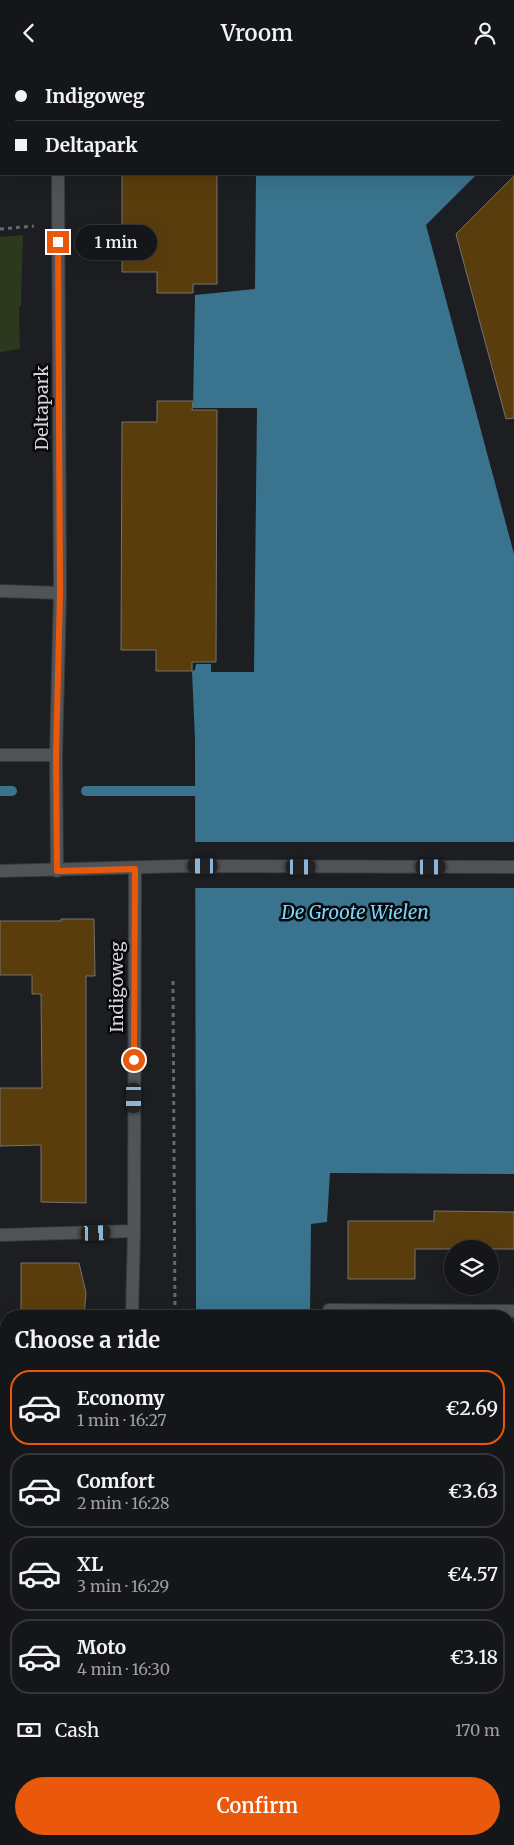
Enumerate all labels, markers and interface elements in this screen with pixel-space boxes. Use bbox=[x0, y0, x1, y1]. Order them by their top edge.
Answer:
icon: back bbox=[15, 19, 43, 47]
text: Vroom bbox=[221, 19, 293, 47]
icon: person bbox=[471, 19, 499, 47]
text: Indigoweg bbox=[45, 84, 145, 108]
text: Deltapark bbox=[45, 133, 138, 157]
callout: 1 min bbox=[76, 225, 158, 259]
route end bbox=[47, 231, 69, 253]
text: 1 min bbox=[94, 232, 138, 252]
street label: Deltapark bbox=[30, 365, 53, 451]
car bbox=[188, 859, 218, 874]
car bbox=[286, 860, 316, 875]
car bbox=[416, 860, 446, 875]
water label: De Groote Wielen bbox=[280, 900, 429, 924]
street label: Indigoweg bbox=[105, 941, 128, 1033]
route start bbox=[123, 1049, 145, 1071]
car bbox=[126, 1083, 141, 1113]
car bbox=[80, 1225, 111, 1241]
map controls bbox=[444, 1240, 499, 1295]
button: layers bbox=[444, 1240, 499, 1295]
text: Choose a ride bbox=[15, 1326, 160, 1354]
icon: car bbox=[17, 1385, 62, 1430]
text: Economy bbox=[77, 1386, 165, 1410]
text: €2.69 bbox=[446, 1396, 498, 1420]
text: 1 min · 16:27 bbox=[77, 1410, 167, 1430]
icon: car bbox=[17, 1468, 62, 1513]
text: Comfort bbox=[77, 1469, 155, 1493]
text: €3.63 bbox=[448, 1479, 498, 1503]
text: 2 min · 16:28 bbox=[77, 1493, 170, 1513]
icon: car bbox=[17, 1551, 62, 1596]
text: XL bbox=[77, 1552, 103, 1576]
text: €4.57 bbox=[447, 1562, 498, 1586]
text: 3 min · 16:29 bbox=[77, 1576, 169, 1596]
icon: car bbox=[17, 1634, 62, 1679]
text: Moto bbox=[77, 1635, 126, 1659]
text: €3.18 bbox=[450, 1645, 498, 1669]
text: 4 min · 16:30 bbox=[77, 1659, 170, 1679]
icon: cash bbox=[15, 1716, 43, 1744]
text: Cash bbox=[55, 1718, 99, 1742]
text: 170 m bbox=[455, 1720, 500, 1740]
button: Confirm bbox=[15, 1777, 500, 1835]

